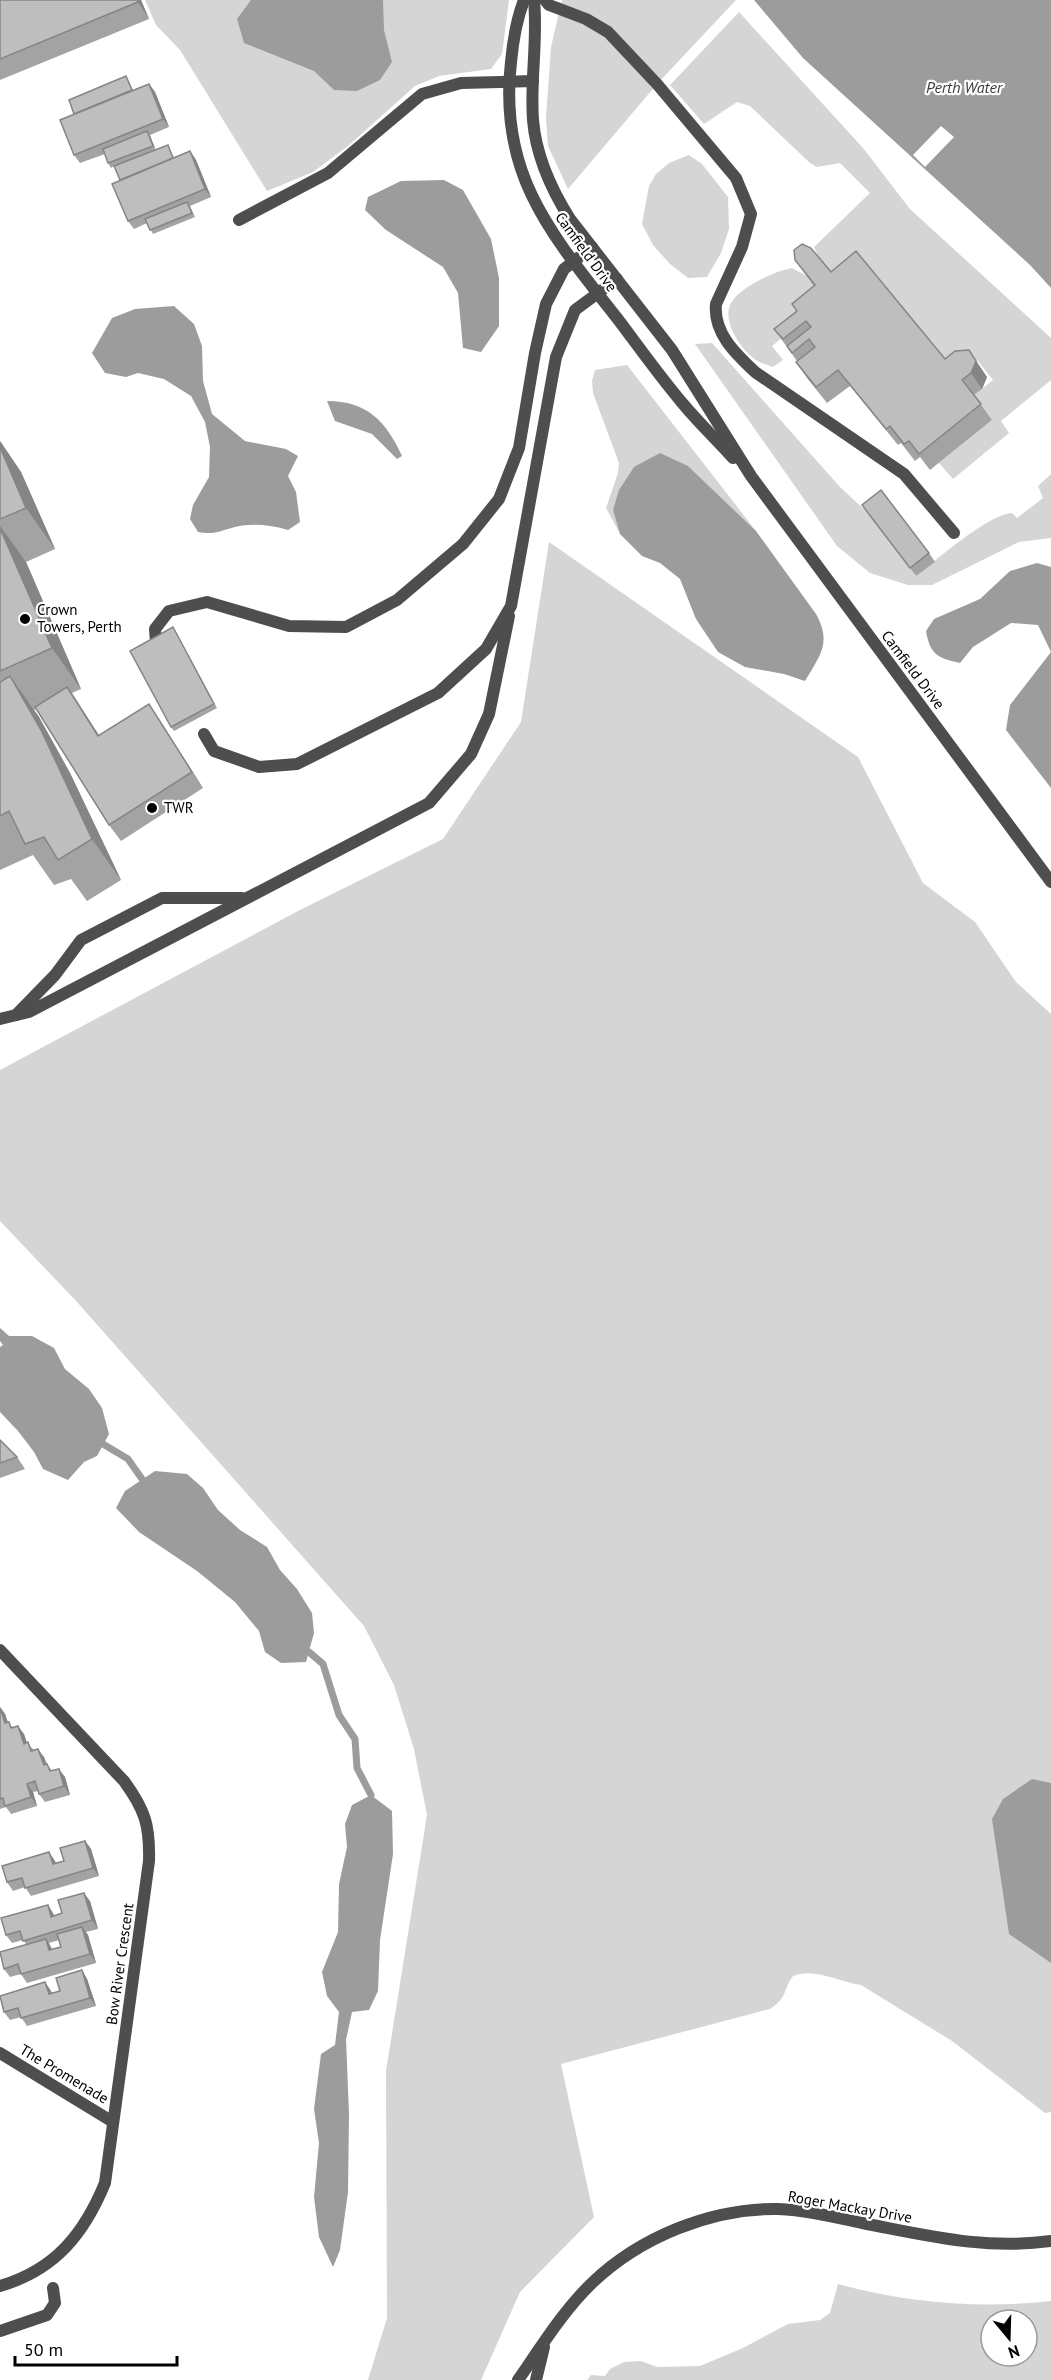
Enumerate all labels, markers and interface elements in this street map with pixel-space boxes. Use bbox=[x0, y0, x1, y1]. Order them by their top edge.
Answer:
water label: Perth Water bbox=[926, 77, 1004, 97]
street label: Camfield Drive bbox=[551, 208, 622, 295]
place label: Crown Towers, Perth bbox=[37, 600, 122, 636]
marker: Crown Towers, Perth bbox=[18, 612, 32, 626]
street label: Camfield Drive bbox=[878, 627, 949, 713]
place label: TWR bbox=[164, 798, 194, 817]
marker: TWR bbox=[145, 801, 159, 815]
street label: Bow River Crescent bbox=[102, 1902, 137, 2026]
street label: The Promenade bbox=[16, 2040, 112, 2108]
street label: Roger Mackay Drive bbox=[786, 2186, 914, 2227]
north arrow bbox=[979, 2308, 1039, 2368]
scale bar bbox=[15, 2329, 177, 2367]
text: 50 m bbox=[24, 2338, 63, 2361]
text: N bbox=[1006, 2341, 1022, 2363]

